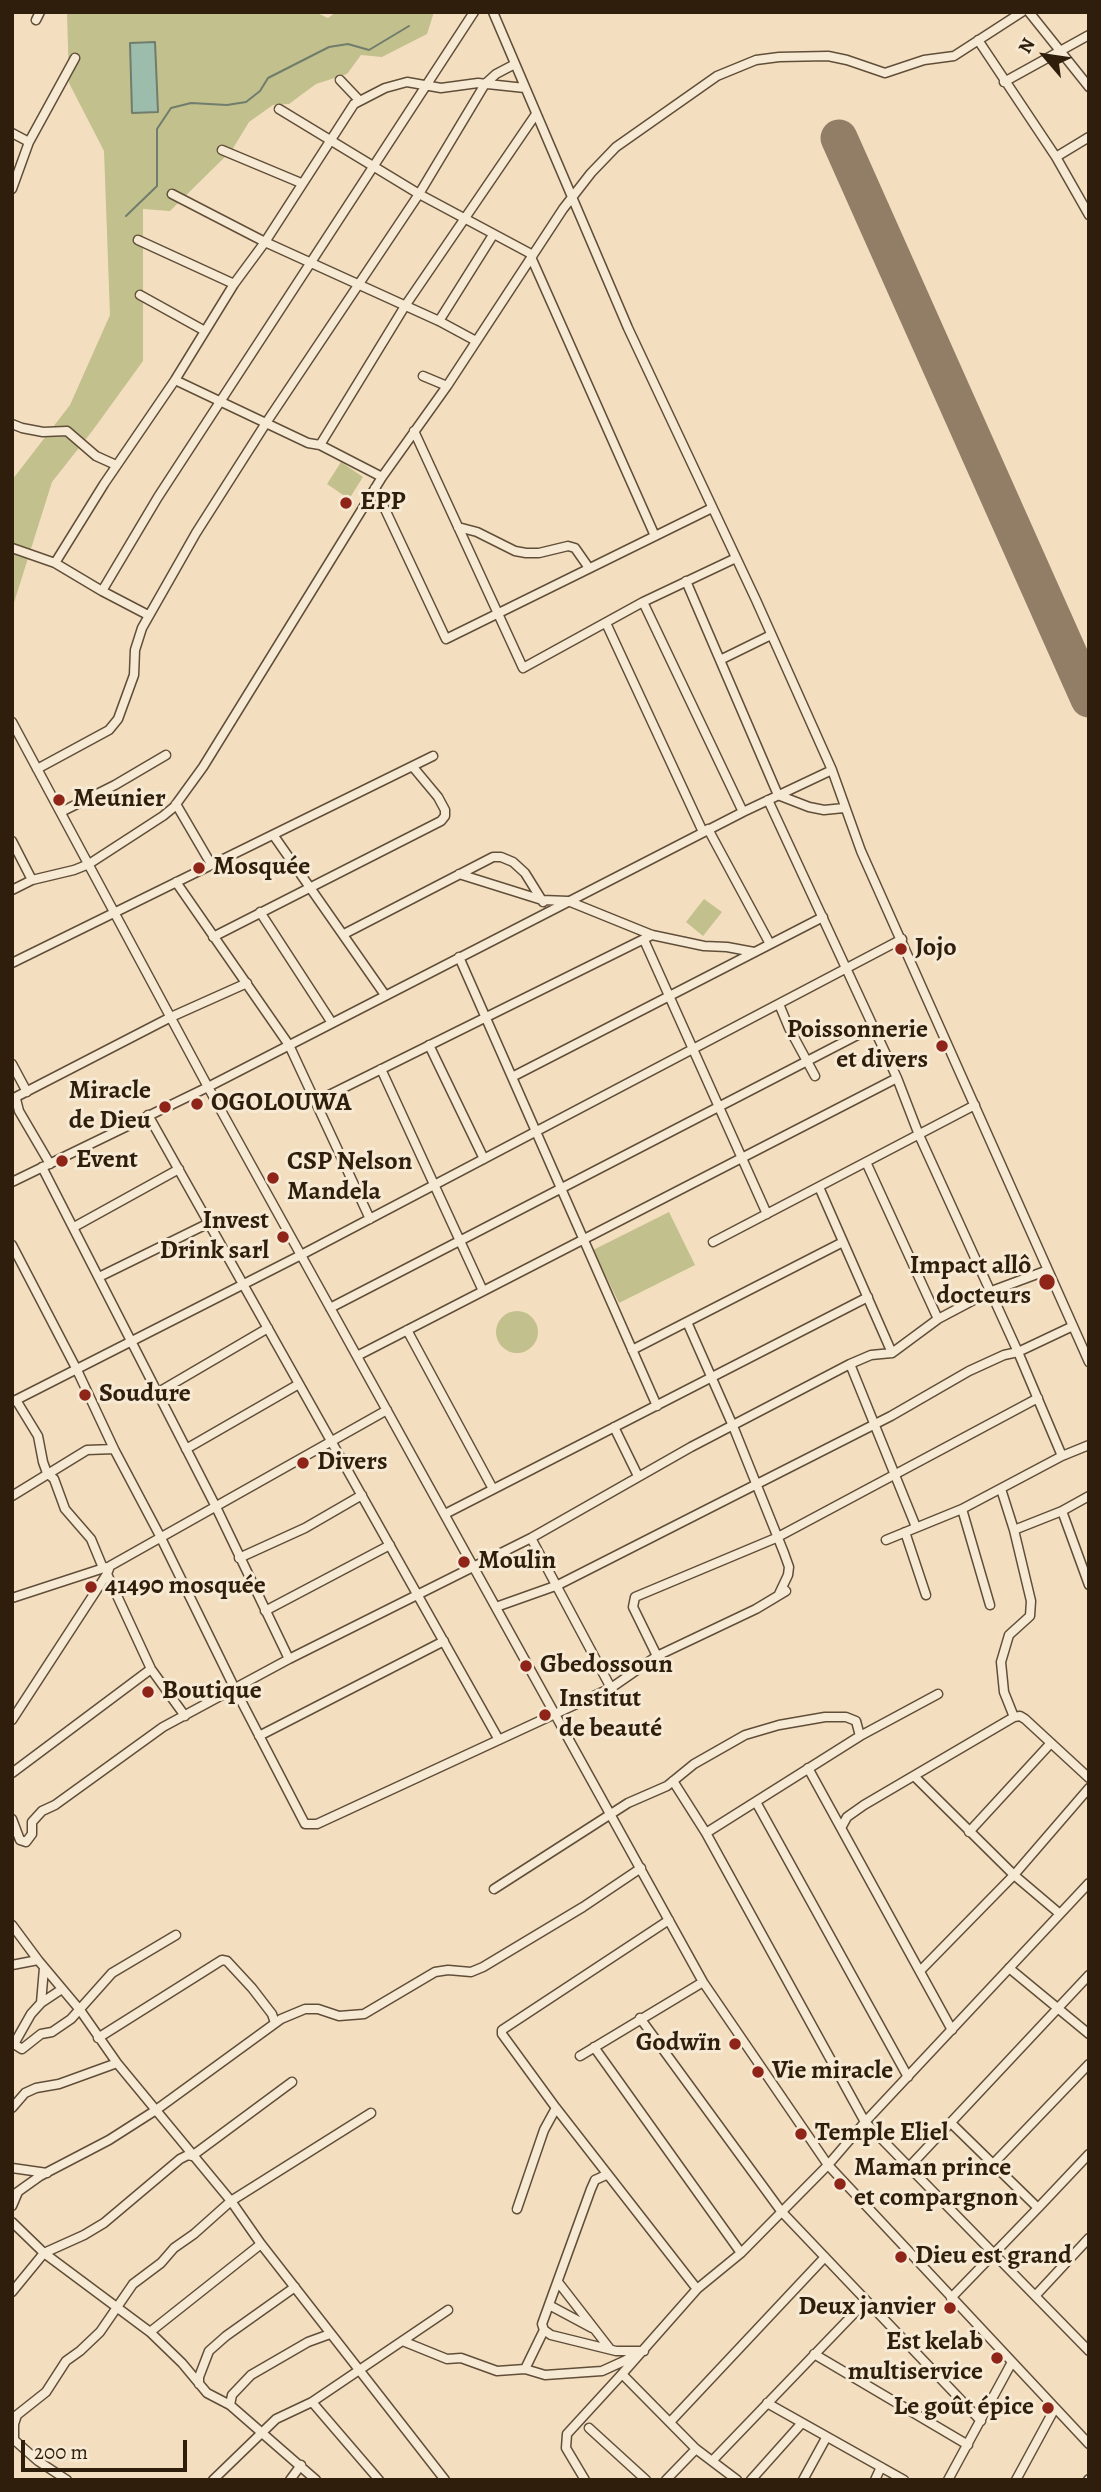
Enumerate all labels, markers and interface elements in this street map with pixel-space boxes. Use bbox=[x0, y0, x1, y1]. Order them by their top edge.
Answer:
north arrow bbox=[1010, 21, 1080, 91]
text: N bbox=[1012, 33, 1041, 58]
place label: EPP bbox=[360, 487, 405, 519]
marker: EPP bbox=[338, 495, 354, 511]
place label: Meunier bbox=[73, 784, 166, 816]
marker: Meunier bbox=[51, 792, 67, 808]
place label: Mosquée bbox=[213, 852, 310, 884]
marker: Mosquée bbox=[191, 860, 207, 876]
place label: Jojo bbox=[915, 933, 957, 965]
marker: Jojo bbox=[893, 941, 909, 957]
place label: Poissonnerie et divers bbox=[787, 1015, 928, 1076]
marker: Poissonnerie et divers bbox=[934, 1038, 950, 1054]
place label: Miracle de Dieu bbox=[69, 1076, 151, 1138]
place label: OGOLOUWA bbox=[211, 1088, 351, 1120]
marker: OGOLOUWA bbox=[189, 1096, 205, 1112]
marker: Miracle de Dieu bbox=[157, 1099, 173, 1115]
place label: Event bbox=[76, 1145, 138, 1177]
place label: CSP Nelson Mandela bbox=[287, 1147, 412, 1208]
marker: Event bbox=[54, 1153, 70, 1169]
marker: CSP Nelson Mandela bbox=[265, 1170, 281, 1186]
place label: Invest Drink sarl bbox=[160, 1206, 269, 1268]
marker: Invest Drink sarl bbox=[275, 1229, 291, 1245]
place label: Impact allô docteurs bbox=[910, 1251, 1031, 1312]
marker: Impact allô docteurs bbox=[1037, 1272, 1057, 1292]
place label: Soudure bbox=[99, 1379, 191, 1411]
marker: Soudure bbox=[77, 1387, 93, 1403]
place label: Divers bbox=[317, 1447, 388, 1479]
marker: Divers bbox=[295, 1455, 311, 1471]
place label: Moulin bbox=[478, 1546, 556, 1578]
marker: Moulin bbox=[456, 1554, 472, 1570]
place label: 41490 mosquée bbox=[105, 1571, 266, 1603]
marker: 41490 mosquée bbox=[83, 1579, 99, 1595]
place label: Gbedossoun bbox=[540, 1650, 673, 1682]
marker: Gbedossoun bbox=[518, 1658, 534, 1674]
place label: Boutique bbox=[162, 1676, 262, 1708]
marker: Boutique bbox=[140, 1684, 156, 1700]
place label: Institut de beauté bbox=[559, 1684, 662, 1746]
marker: Institut de beauté bbox=[537, 1707, 553, 1723]
place label: Godwïn bbox=[636, 2028, 721, 2060]
marker: Godwïn bbox=[727, 2036, 743, 2052]
place label: Vie miracle bbox=[772, 2056, 893, 2088]
marker: Vie miracle bbox=[750, 2064, 766, 2080]
place label: Temple Eliel bbox=[815, 2118, 948, 2150]
marker: Temple Eliel bbox=[793, 2126, 809, 2142]
place label: Maman prince et compargnon bbox=[854, 2153, 1018, 2214]
marker: Maman prince et compargnon bbox=[832, 2176, 848, 2192]
place label: Dieu est grand bbox=[915, 2241, 1072, 2273]
marker: Dieu est grand bbox=[893, 2249, 909, 2265]
place label: Deux janvier bbox=[798, 2292, 936, 2324]
marker: Deux janvier bbox=[942, 2300, 958, 2316]
place label: Est kelab multiservice bbox=[848, 2327, 983, 2388]
marker: Est kelab multiservice bbox=[989, 2350, 1005, 2366]
place label: Le goût épice bbox=[893, 2392, 1034, 2424]
marker: Le goût épice bbox=[1040, 2400, 1056, 2416]
scale bar bbox=[24, 2426, 191, 2470]
text: 200 m bbox=[34, 2438, 88, 2466]

